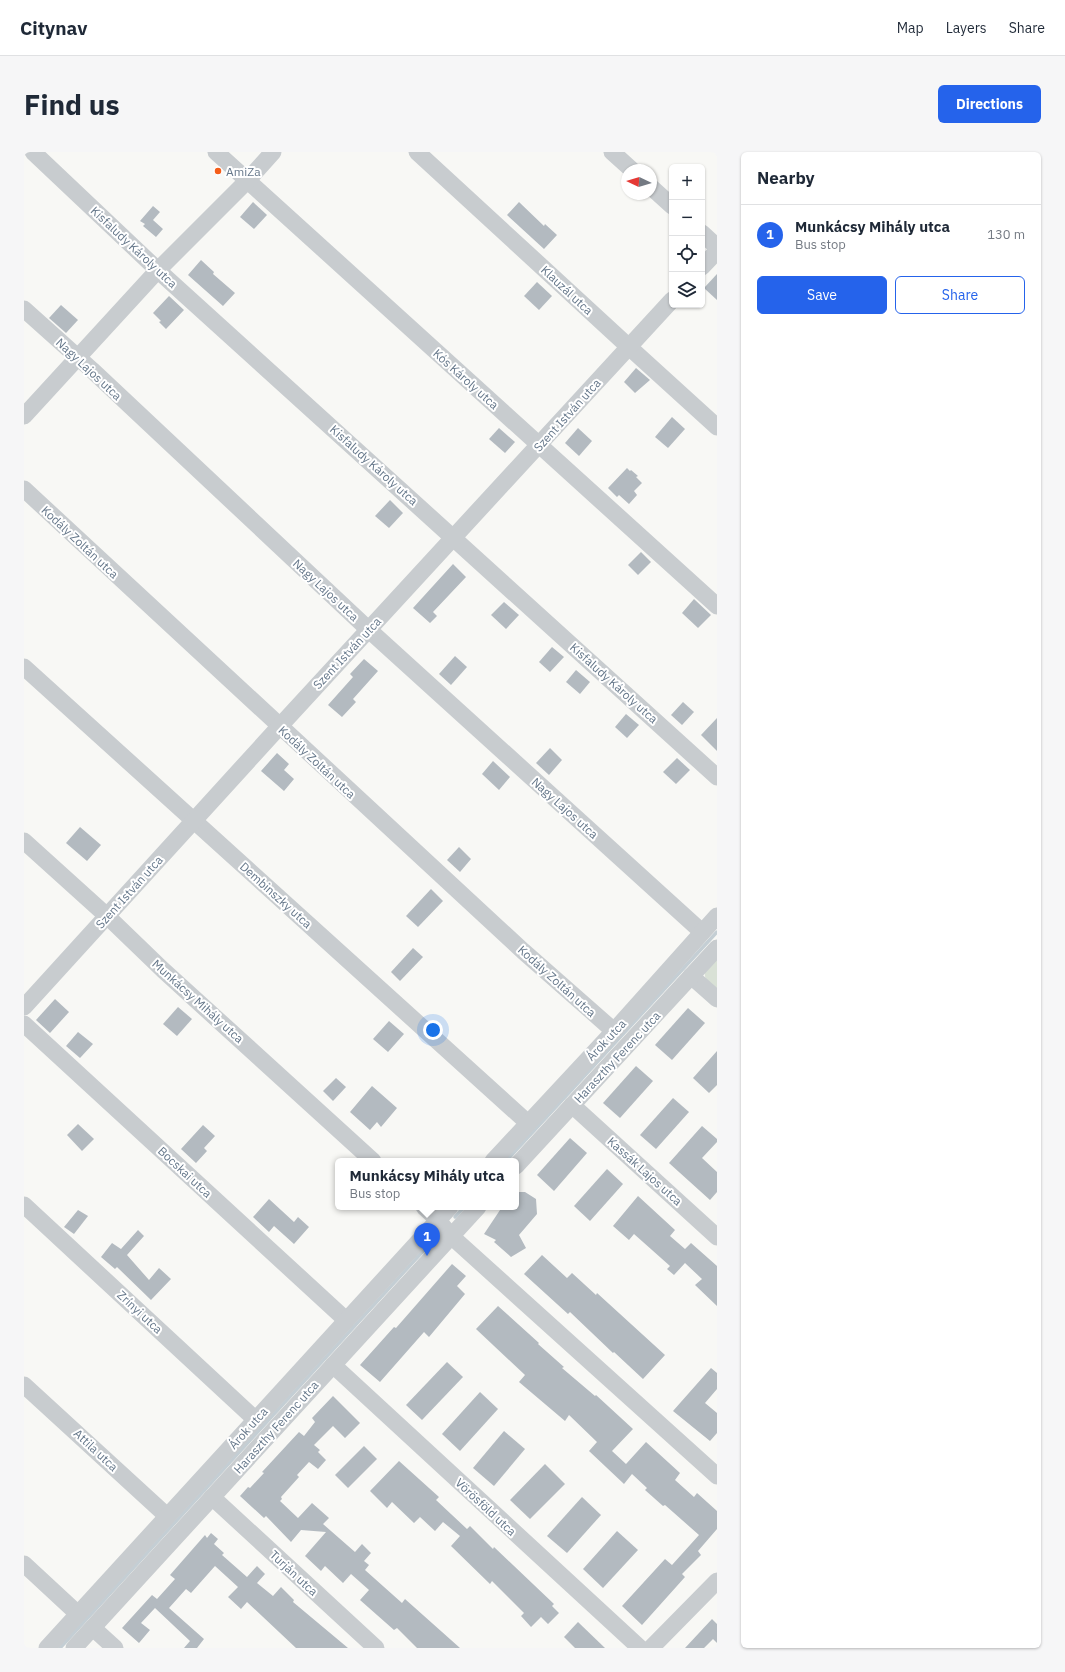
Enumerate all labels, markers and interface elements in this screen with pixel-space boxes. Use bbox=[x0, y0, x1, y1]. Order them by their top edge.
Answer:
text: Citynav bbox=[20, 16, 87, 40]
text: Map bbox=[897, 19, 924, 37]
text: Layers bbox=[946, 19, 987, 37]
text: Share bbox=[1009, 19, 1045, 37]
button: Directions bbox=[938, 85, 1041, 123]
text: Find us bbox=[24, 86, 120, 123]
place label: AmiZa bbox=[226, 164, 261, 179]
north arrow bbox=[621, 164, 657, 200]
map controls bbox=[669, 164, 705, 308]
button: + bbox=[669, 164, 705, 200]
marker: AmiZa bbox=[213, 166, 223, 176]
text: Nearby bbox=[757, 167, 815, 189]
button: − bbox=[669, 200, 705, 236]
street label: Kisfaludy Károly utca bbox=[88, 203, 181, 291]
text: Munkácsy Mihály utca bbox=[795, 217, 950, 236]
text: 1 bbox=[766, 226, 774, 243]
text: 130 m bbox=[987, 226, 1025, 243]
button: locate bbox=[669, 236, 705, 272]
text: Bus stop bbox=[795, 236, 846, 253]
street label: Klauzál utca bbox=[538, 262, 597, 318]
button: layers bbox=[669, 272, 705, 308]
button: Save bbox=[757, 276, 887, 314]
button: Share bbox=[895, 276, 1025, 314]
street label: Nagy Lajos utca bbox=[53, 335, 125, 404]
street label: Kós Károly utca bbox=[430, 346, 502, 413]
street label: Szent István utca bbox=[530, 375, 604, 455]
street label: Kisfaludy Károly utca bbox=[327, 422, 421, 509]
street label: Kodály Zoltán utca bbox=[38, 502, 122, 582]
street label: Nagy Lajos utca bbox=[290, 556, 362, 625]
street label: Szent István utca bbox=[310, 613, 385, 692]
street label: Kisfaludy Károly utca bbox=[567, 640, 661, 727]
street label: Kodály Zoltán utca bbox=[275, 722, 359, 802]
street label: Nagy Lajos utca bbox=[529, 774, 602, 842]
street label: Szent István utca bbox=[92, 852, 166, 932]
street label: Dembinszky utca bbox=[237, 859, 316, 932]
street label: Kodály Zoltán utca bbox=[515, 942, 600, 1020]
street label: Munkácsy Mihály utca bbox=[149, 956, 247, 1046]
street label: Haraszthy Ferenc utca bbox=[571, 1008, 664, 1106]
street label: Árok utca bbox=[583, 1016, 629, 1064]
your location bbox=[423, 1020, 443, 1040]
street label: Kassák Lajos utca bbox=[605, 1134, 686, 1209]
street label: Bocskai utca bbox=[155, 1143, 216, 1201]
popup bbox=[335, 1158, 519, 1210]
text: Munkácsy Mihály utca bbox=[349, 1166, 505, 1185]
text: Bus stop bbox=[349, 1185, 400, 1202]
pin: 1 bbox=[414, 1223, 440, 1256]
street label: Zrínyi utca bbox=[114, 1287, 166, 1337]
street label: Haraszthy Ferenc utca bbox=[230, 1377, 322, 1477]
street label: Árok utca bbox=[225, 1403, 271, 1452]
street label: Attila utca bbox=[71, 1426, 122, 1475]
street label: Vörösföld utca bbox=[453, 1475, 520, 1539]
street label: Turján utca bbox=[267, 1547, 321, 1599]

